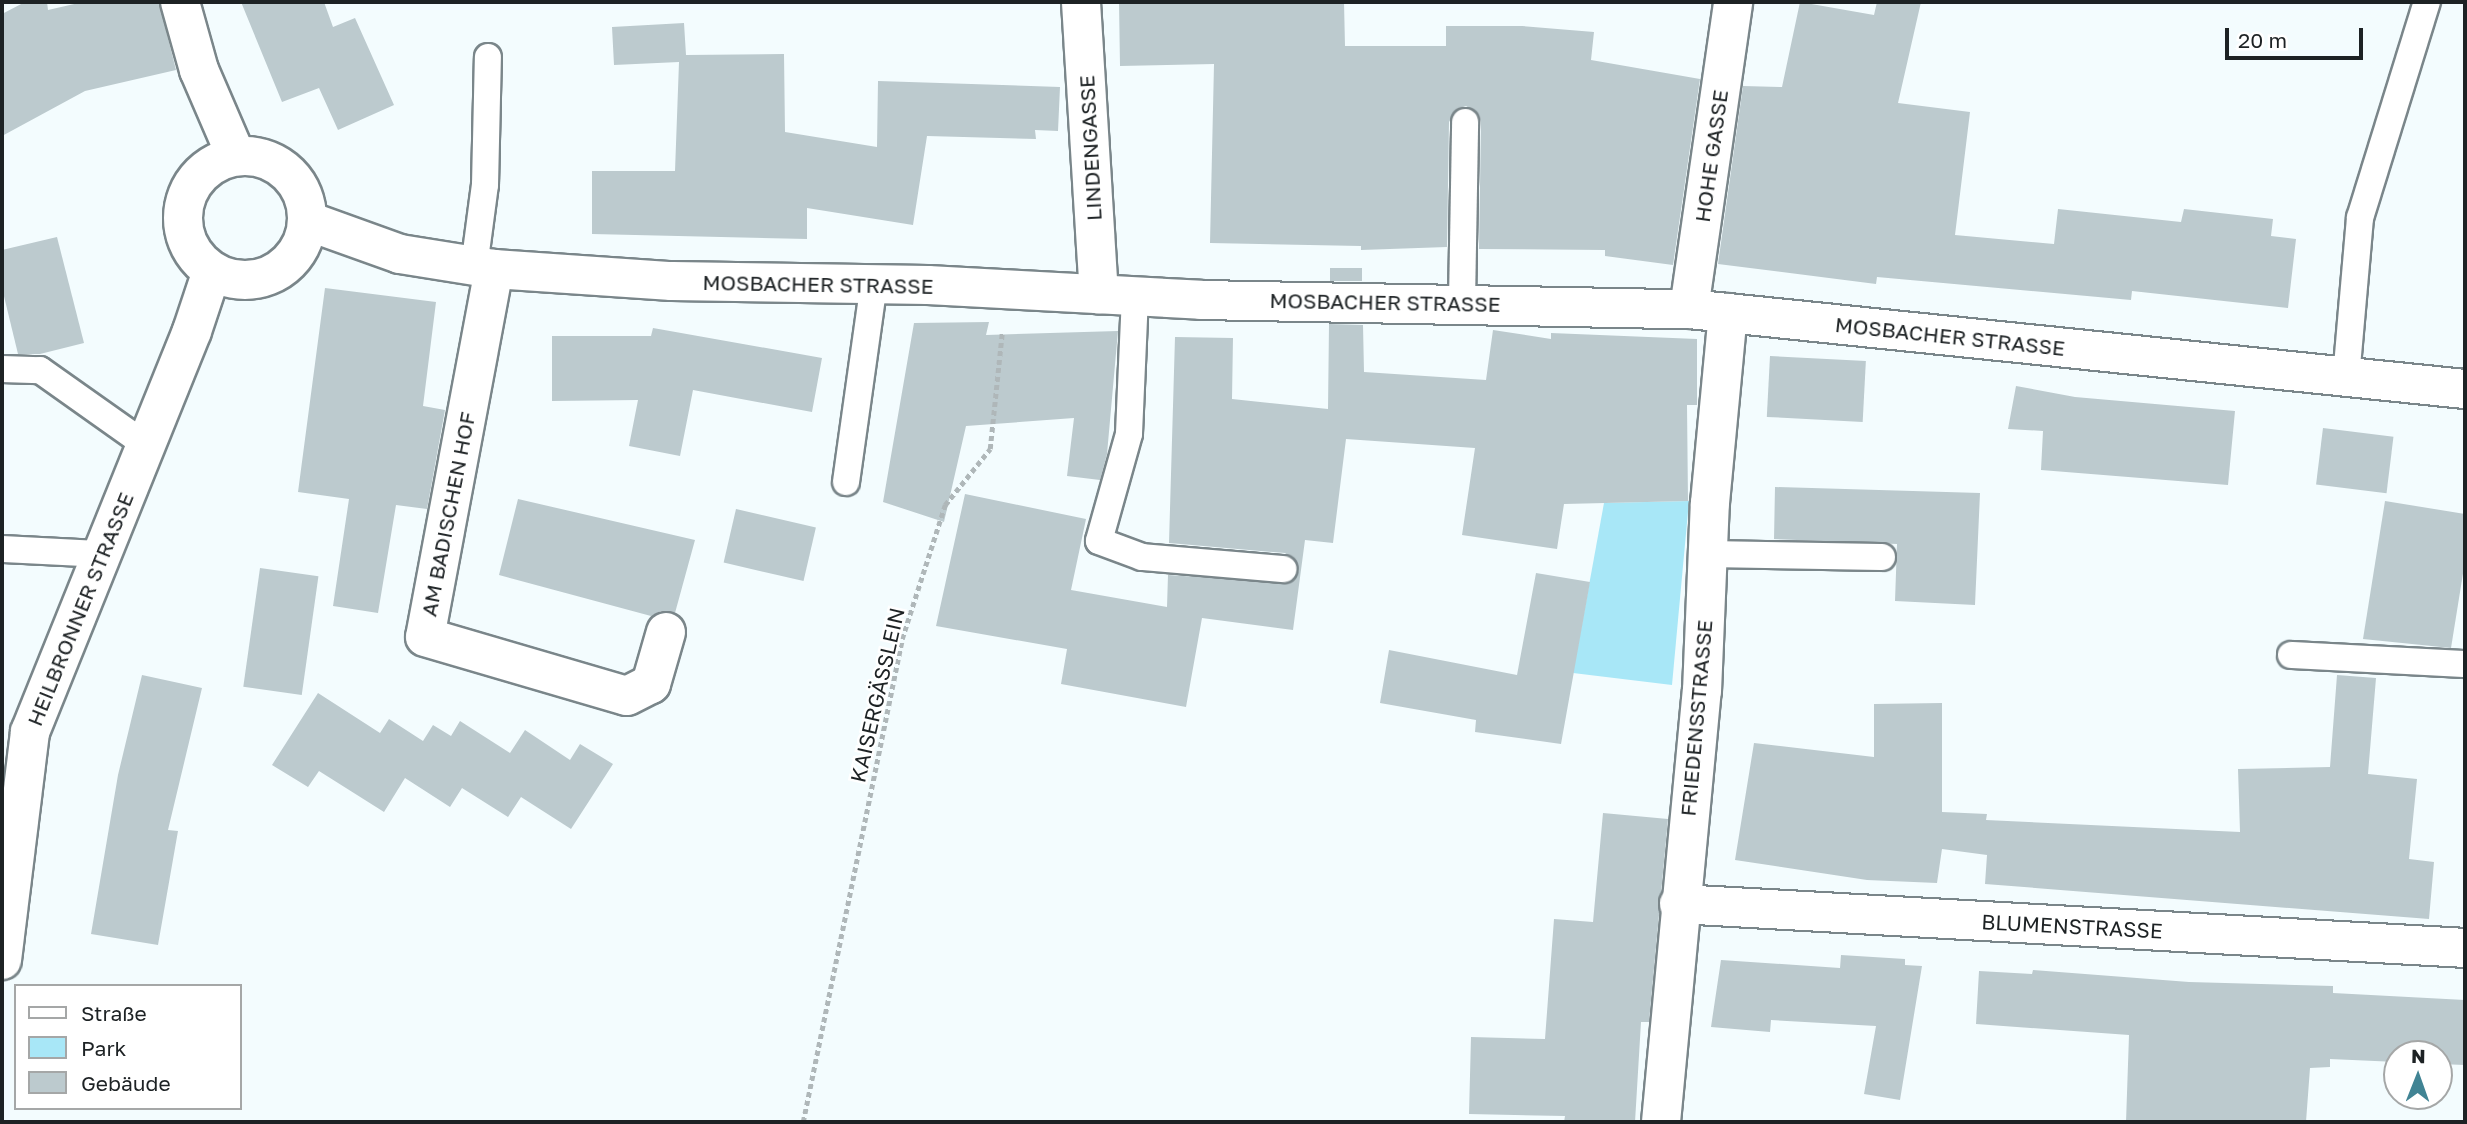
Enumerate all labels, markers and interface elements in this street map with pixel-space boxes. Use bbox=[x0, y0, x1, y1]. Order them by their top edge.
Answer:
scale bar bbox=[2229, 14, 2367, 58]
text: 20 m bbox=[2238, 27, 2287, 53]
street label: LINDENGASSE bbox=[1074, 74, 1106, 222]
street label: HOHE GASSE bbox=[1689, 88, 1733, 224]
street label: MOSBACHER STRASSE bbox=[702, 269, 934, 299]
street label: MOSBACHER STRASSE bbox=[1269, 287, 1501, 317]
street label: MOSBACHER STRASSE bbox=[1834, 311, 2066, 361]
street label: AM BADISCHEN HOF bbox=[416, 409, 480, 619]
street label: HEILBRONNER STRASSE bbox=[22, 489, 138, 729]
street label: KAISERGÄSSLEIN bbox=[845, 605, 909, 785]
street label: FRIEDENSSTRASSE bbox=[1675, 619, 1717, 817]
street label: BLUMENSTRASSE bbox=[1981, 909, 2163, 943]
legend bbox=[14, 984, 242, 1110]
text: Straße bbox=[81, 1000, 147, 1026]
text: Park bbox=[81, 1035, 126, 1061]
north arrow bbox=[2383, 1040, 2453, 1110]
text: N bbox=[2411, 1044, 2426, 1067]
text: Gebäude bbox=[81, 1070, 171, 1096]

